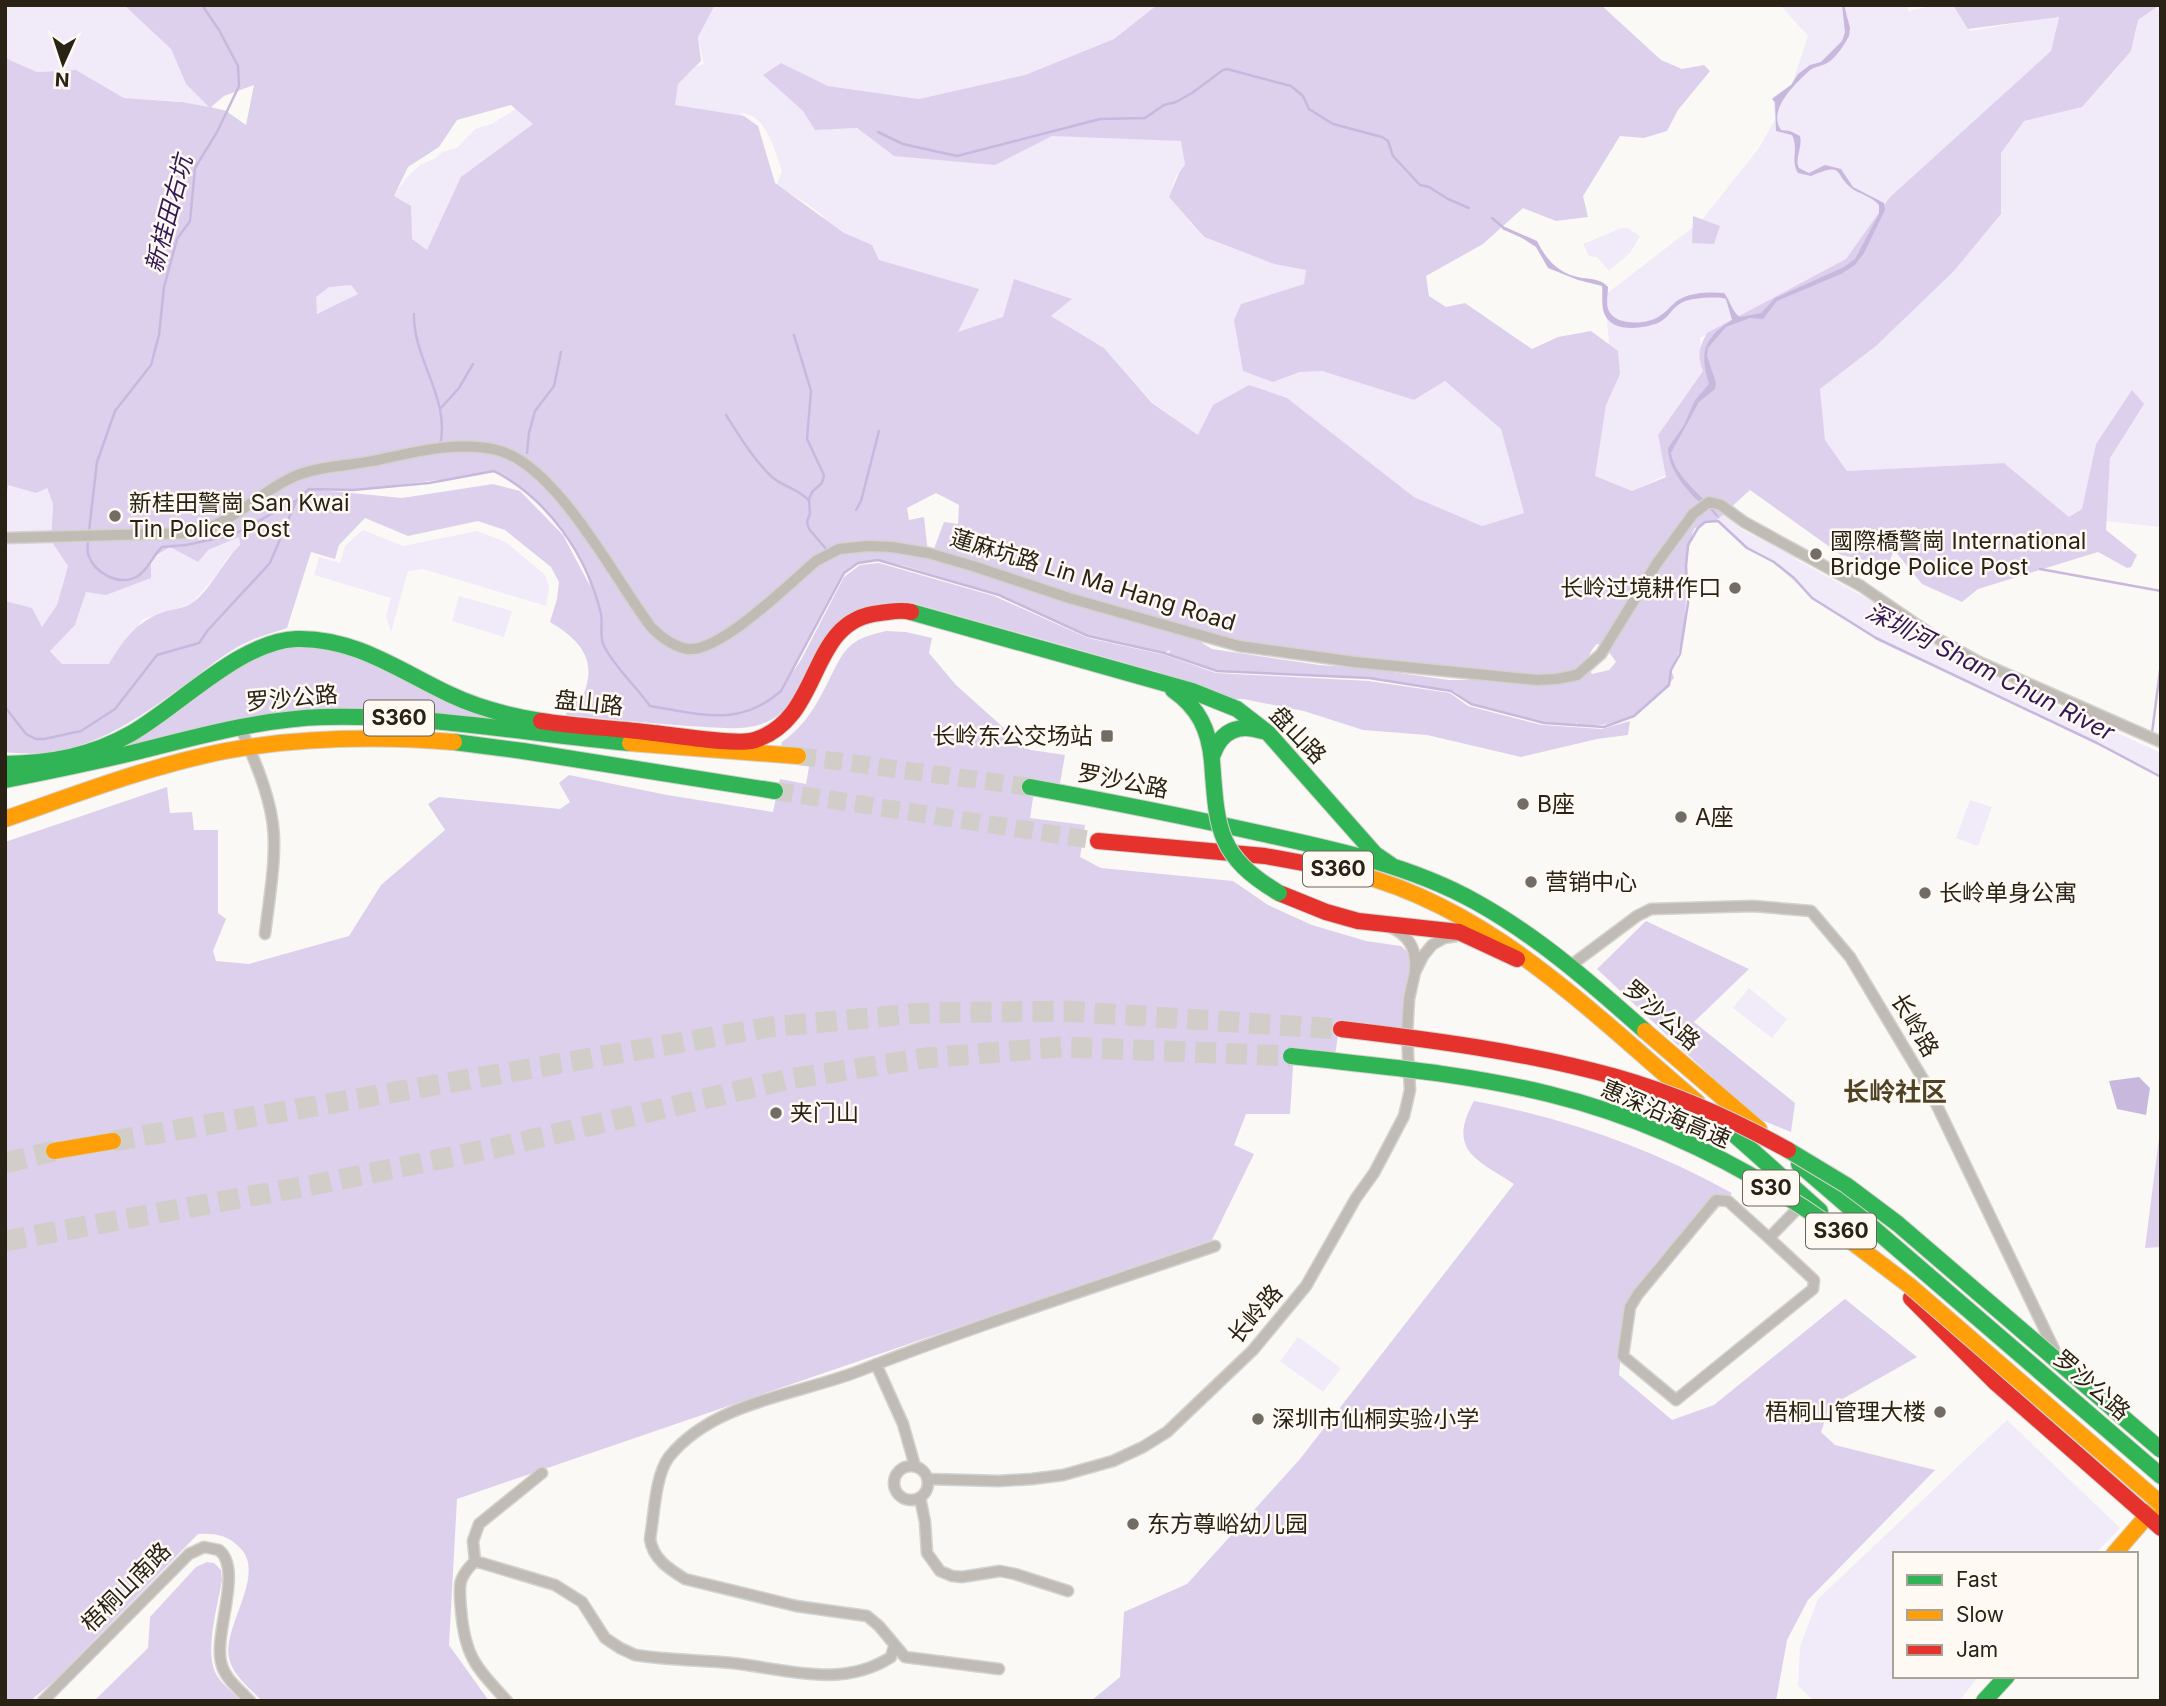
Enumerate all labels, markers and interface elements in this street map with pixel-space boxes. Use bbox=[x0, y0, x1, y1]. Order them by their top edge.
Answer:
north arrow bbox=[28, 28, 98, 98]
text: N bbox=[54, 68, 70, 91]
water label: 新桂田右坑 bbox=[139, 149, 199, 276]
place label: 新桂田警崗 San Kwai Tin Police Post bbox=[129, 489, 350, 543]
marker: 新桂田警崗 San Kwai Tin Police Post bbox=[107, 508, 123, 524]
street label: 蓮麻坑路 Lin Ma Hang Road bbox=[947, 523, 1239, 637]
place label: 國際橋警崗 International Bridge Police Post bbox=[1830, 527, 2086, 581]
marker: 國際橋警崗 International Bridge Police Post bbox=[1808, 546, 1824, 562]
place label: 长岭过境耕作口 bbox=[1560, 574, 1721, 602]
marker: 长岭过境耕作口 bbox=[1727, 580, 1743, 596]
water label: 深圳河 Sham Chun River bbox=[1861, 596, 2120, 747]
street label: 罗沙公路 bbox=[245, 680, 339, 716]
street label: 盘山路 bbox=[553, 685, 625, 721]
road number: S360 bbox=[364, 700, 434, 736]
street label: 盘山路 bbox=[1264, 700, 1332, 770]
place label: 长岭东公交场站 bbox=[932, 722, 1093, 750]
marker: 长岭东公交场站 bbox=[1099, 728, 1115, 744]
street label: 罗沙公路 bbox=[1075, 758, 1171, 804]
place label: B座 bbox=[1537, 790, 1575, 818]
marker: B座 bbox=[1515, 796, 1531, 812]
place label: A座 bbox=[1695, 803, 1734, 831]
marker: A座 bbox=[1673, 809, 1689, 825]
road number: S360 bbox=[1303, 852, 1373, 886]
place label: 营销中心 bbox=[1545, 868, 1637, 896]
marker: 营销中心 bbox=[1523, 874, 1539, 890]
place label: 长岭单身公寓 bbox=[1939, 879, 2077, 907]
marker: 长岭单身公寓 bbox=[1917, 885, 1933, 901]
street label: 罗沙公路 bbox=[1618, 974, 1706, 1056]
street label: 长岭路 bbox=[1885, 988, 1945, 1062]
street label: 惠深沿海高速 bbox=[1597, 1074, 1735, 1154]
district label: 长岭社区 bbox=[1843, 1076, 1947, 1107]
place label: 夹门山 bbox=[790, 1099, 859, 1127]
marker: 夹门山 bbox=[768, 1105, 784, 1121]
road number: S30 bbox=[1743, 1170, 1799, 1206]
road number: S360 bbox=[1806, 1214, 1876, 1248]
street label: 长岭路 bbox=[1222, 1279, 1288, 1349]
street label: 罗沙公路 bbox=[2048, 1344, 2136, 1426]
place label: 梧桐山管理大楼 bbox=[1765, 1398, 1926, 1426]
marker: 梧桐山管理大楼 bbox=[1932, 1404, 1948, 1420]
place label: 深圳市仙桐实验小学 bbox=[1272, 1405, 1479, 1433]
marker: 深圳市仙桐实验小学 bbox=[1250, 1411, 1266, 1427]
place label: 东方尊峪幼儿园 bbox=[1147, 1510, 1308, 1538]
marker: 东方尊峪幼儿园 bbox=[1125, 1516, 1141, 1532]
street label: 梧桐山南路 bbox=[75, 1536, 177, 1638]
legend bbox=[1893, 1552, 2138, 1678]
text: Fast bbox=[1956, 1567, 1998, 1592]
text: Slow bbox=[1956, 1602, 2004, 1627]
text: Jam bbox=[1956, 1637, 1998, 1662]

